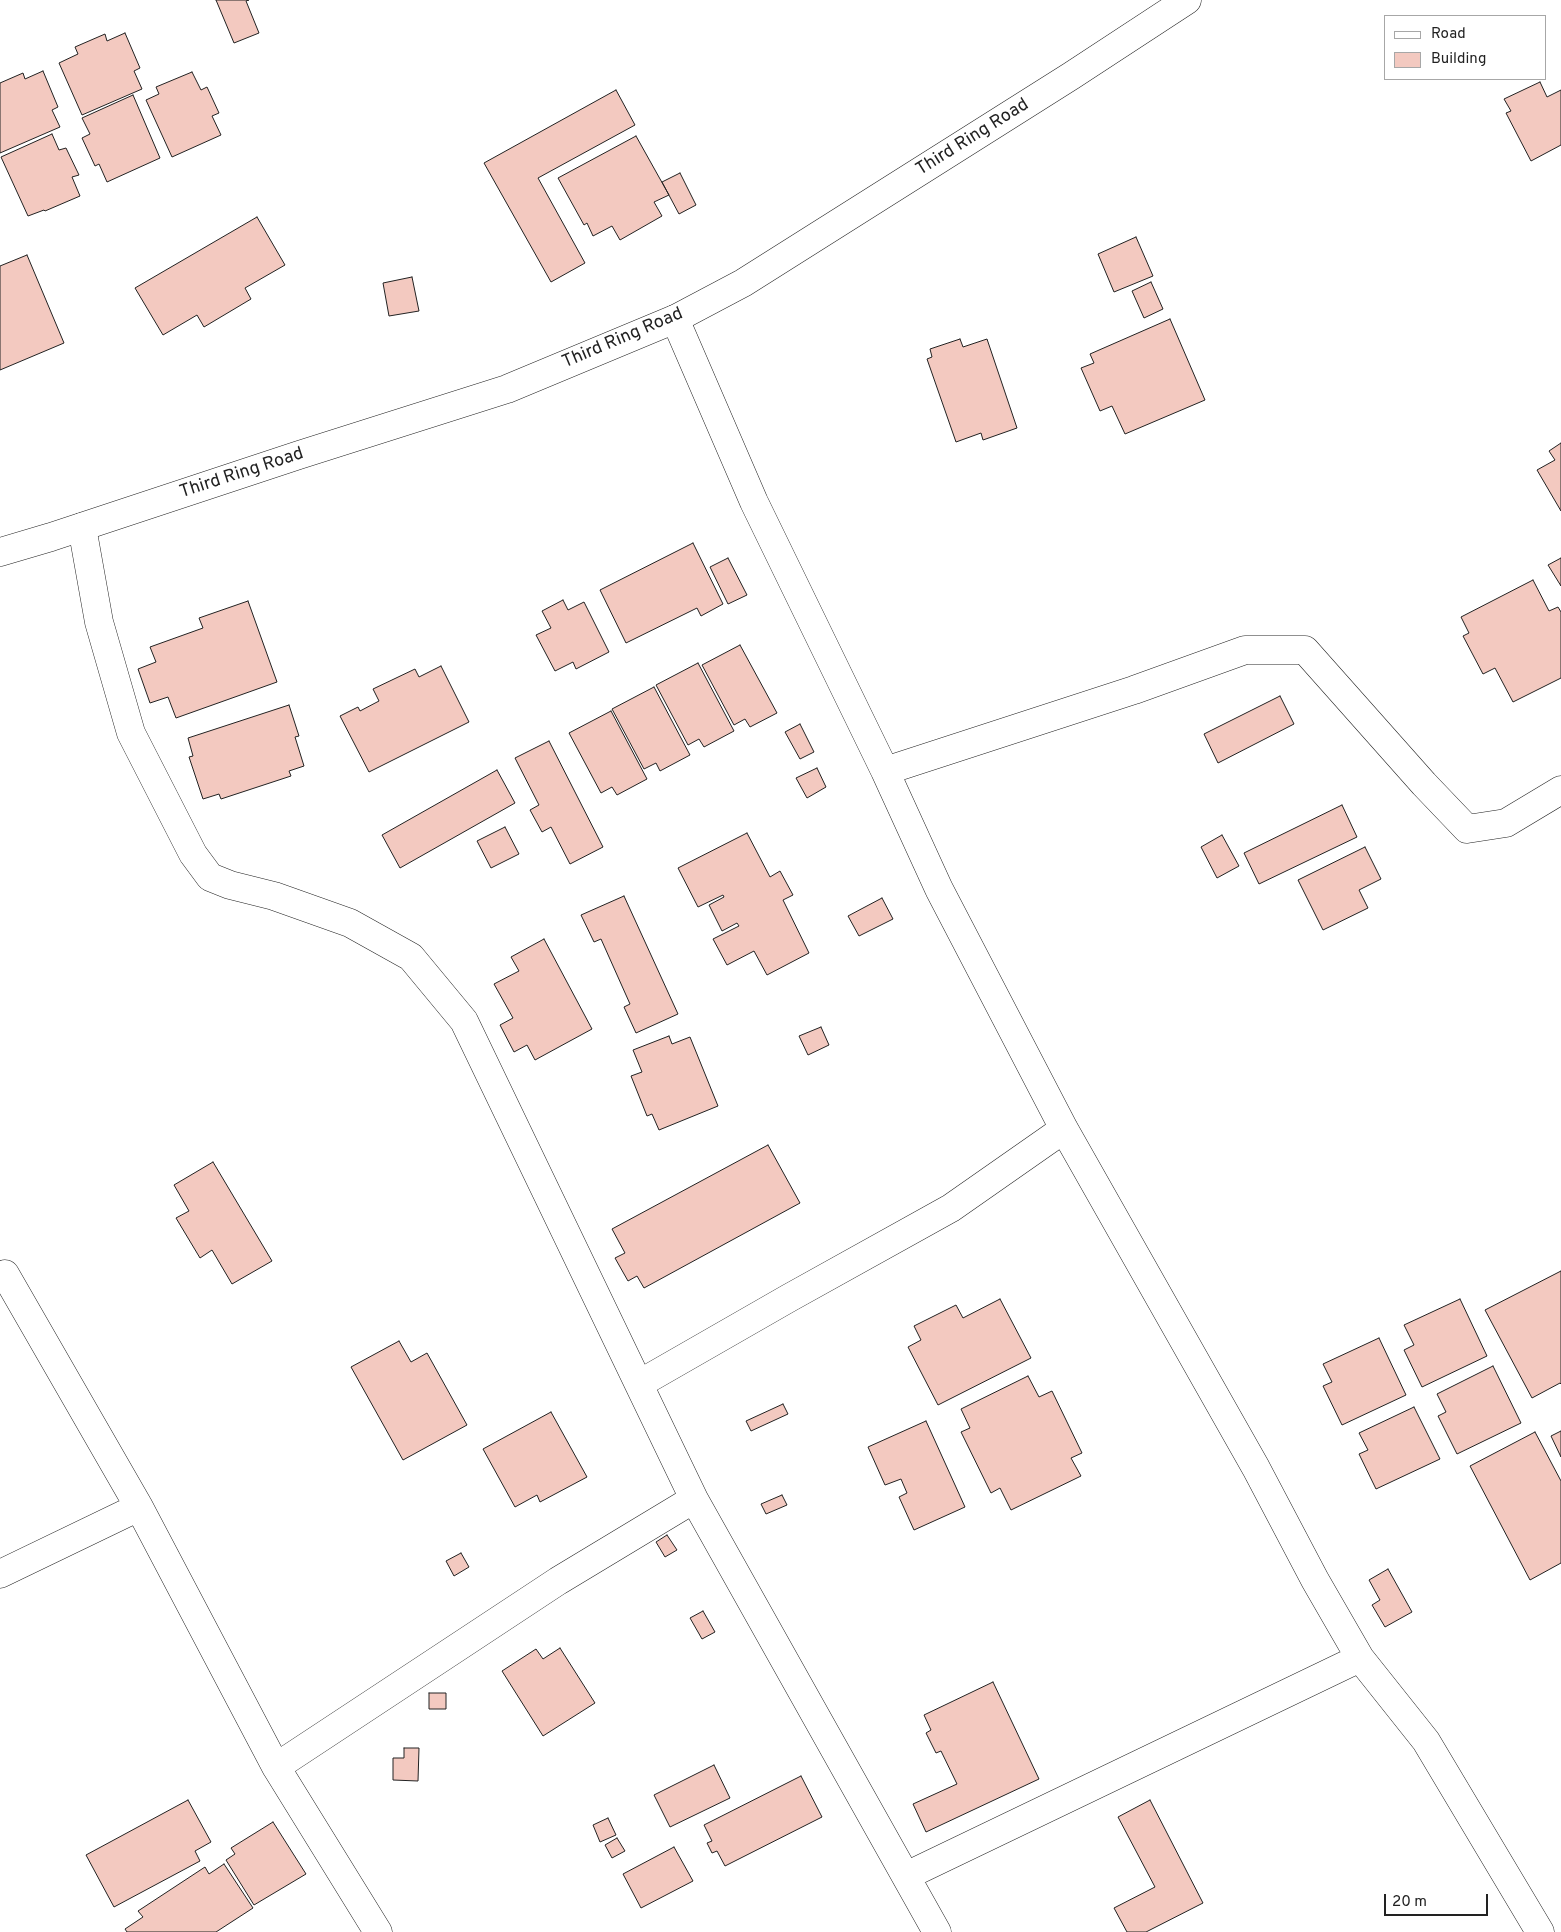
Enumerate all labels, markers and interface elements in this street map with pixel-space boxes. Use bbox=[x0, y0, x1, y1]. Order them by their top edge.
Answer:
legend bbox=[1384, 15, 1546, 80]
text: Road bbox=[1431, 25, 1466, 44]
text: Building bbox=[1431, 50, 1486, 69]
street label: Third Ring Road bbox=[913, 95, 1033, 181]
street label: Third Ring Road bbox=[559, 304, 687, 374]
street label: Third Ring Road bbox=[177, 444, 307, 504]
scale bar bbox=[1386, 1884, 1490, 1916]
text: 20 m bbox=[1392, 1893, 1427, 1912]

